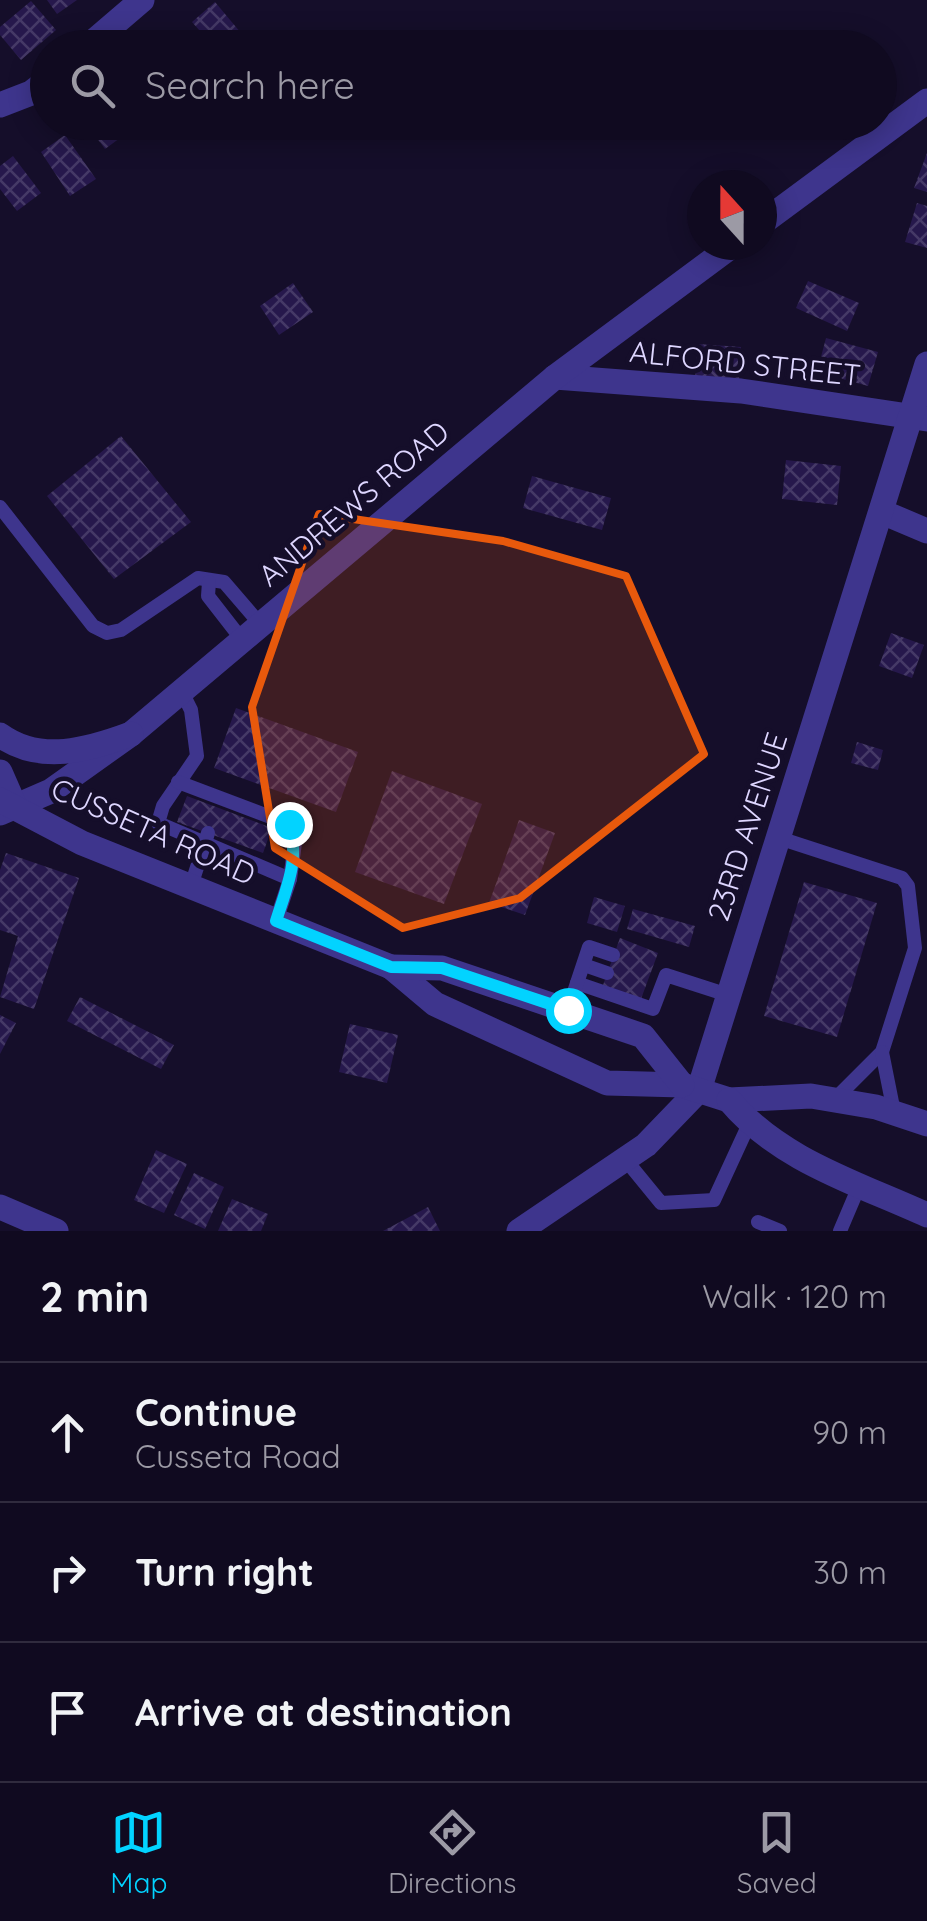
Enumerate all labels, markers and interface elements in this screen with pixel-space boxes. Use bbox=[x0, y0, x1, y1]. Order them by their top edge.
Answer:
search box bbox=[30, 30, 897, 140]
icon: search bbox=[65, 58, 120, 113]
text: Search here bbox=[145, 61, 355, 109]
north arrow bbox=[687, 170, 777, 260]
street label: ALFORD STREET bbox=[628, 332, 863, 394]
street label: ANDREWS ROAD bbox=[250, 412, 456, 594]
street label: 23RD AVENUE bbox=[699, 728, 795, 926]
street label: CUSSETA ROAD bbox=[46, 769, 261, 893]
route end bbox=[267, 802, 313, 848]
route start bbox=[546, 988, 592, 1034]
text: 2 min bbox=[40, 1270, 149, 1323]
text: Walk · 120 m bbox=[702, 1276, 887, 1316]
text: Continue bbox=[135, 1388, 297, 1436]
icon: ahead bbox=[40, 1405, 95, 1460]
text: 90 m bbox=[812, 1412, 887, 1452]
text: Cusseta Road bbox=[135, 1436, 341, 1476]
icon: right bbox=[40, 1545, 95, 1600]
text: Turn right bbox=[135, 1548, 314, 1596]
text: 30 m bbox=[813, 1552, 887, 1592]
icon: arrive bbox=[40, 1685, 95, 1740]
text: Arrive at destination bbox=[135, 1688, 512, 1736]
tab: Map bbox=[110, 1805, 167, 1900]
tab: Directions bbox=[388, 1805, 516, 1900]
tab: Saved bbox=[737, 1805, 817, 1900]

